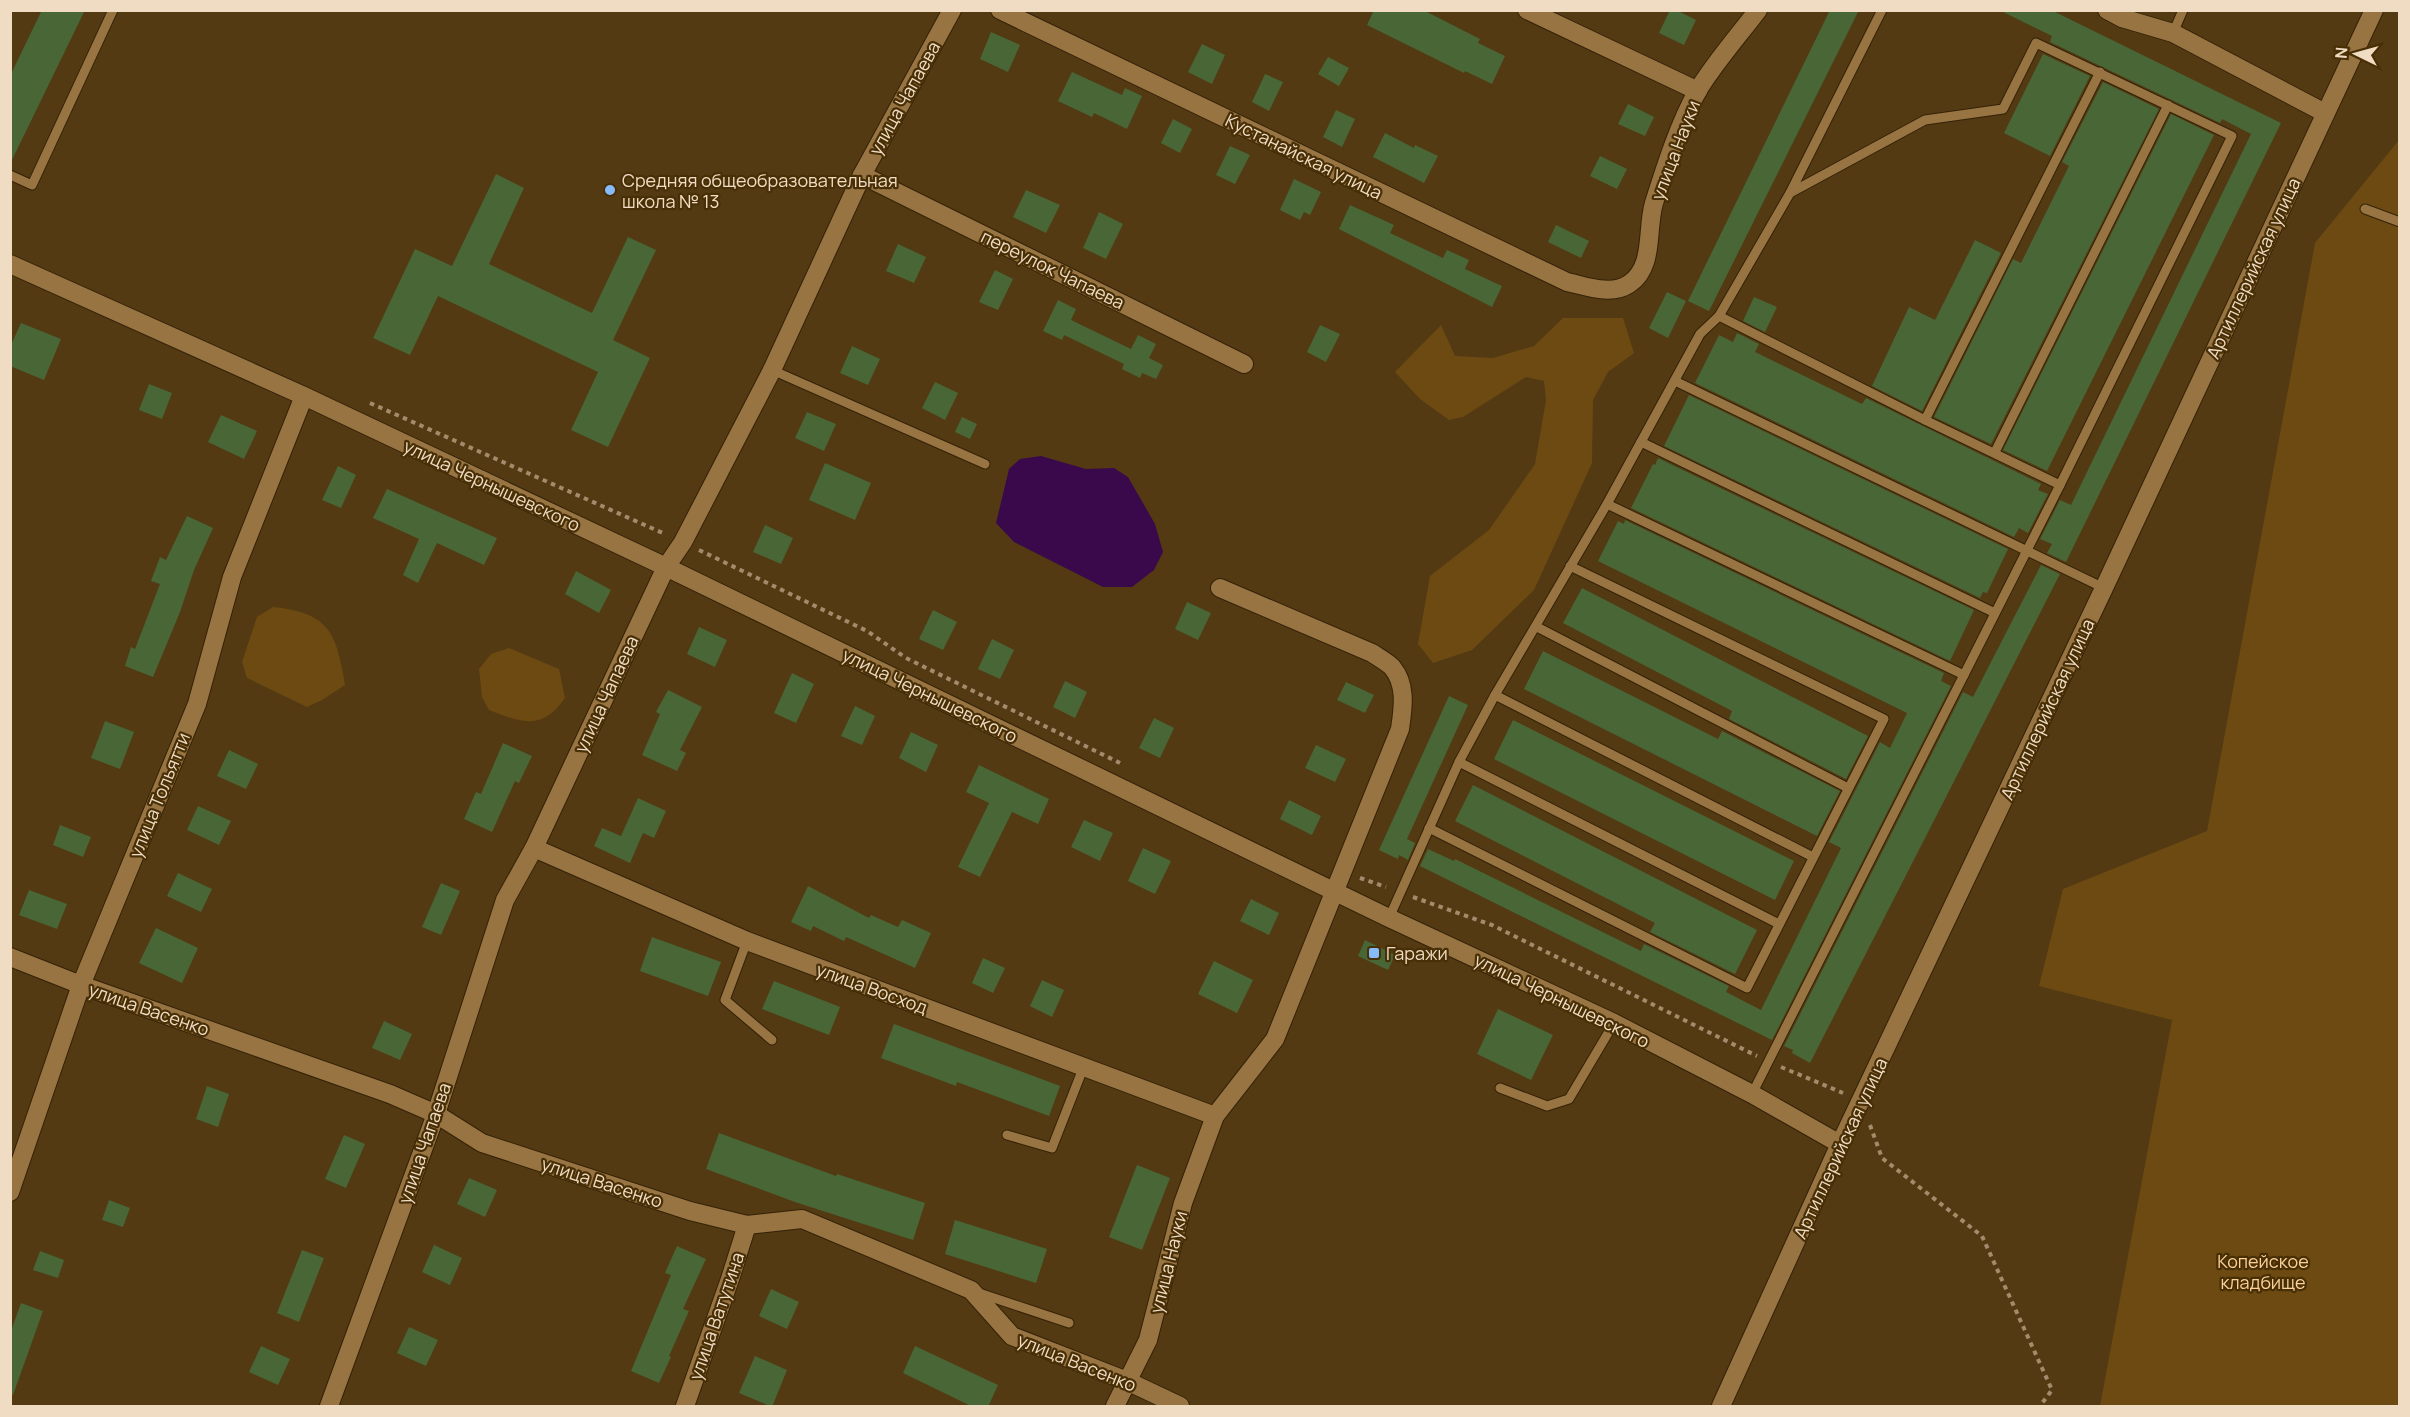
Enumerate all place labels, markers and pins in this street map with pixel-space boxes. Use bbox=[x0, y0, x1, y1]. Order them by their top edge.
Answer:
place label: Средняя общеобразовательная школа № 13 bbox=[622, 168, 898, 213]
marker: Средняя общеобразовательная школа № 13 bbox=[603, 183, 617, 197]
place label: Гаражи bbox=[1386, 941, 1448, 965]
marker: Гаражи bbox=[1367, 946, 1381, 960]

